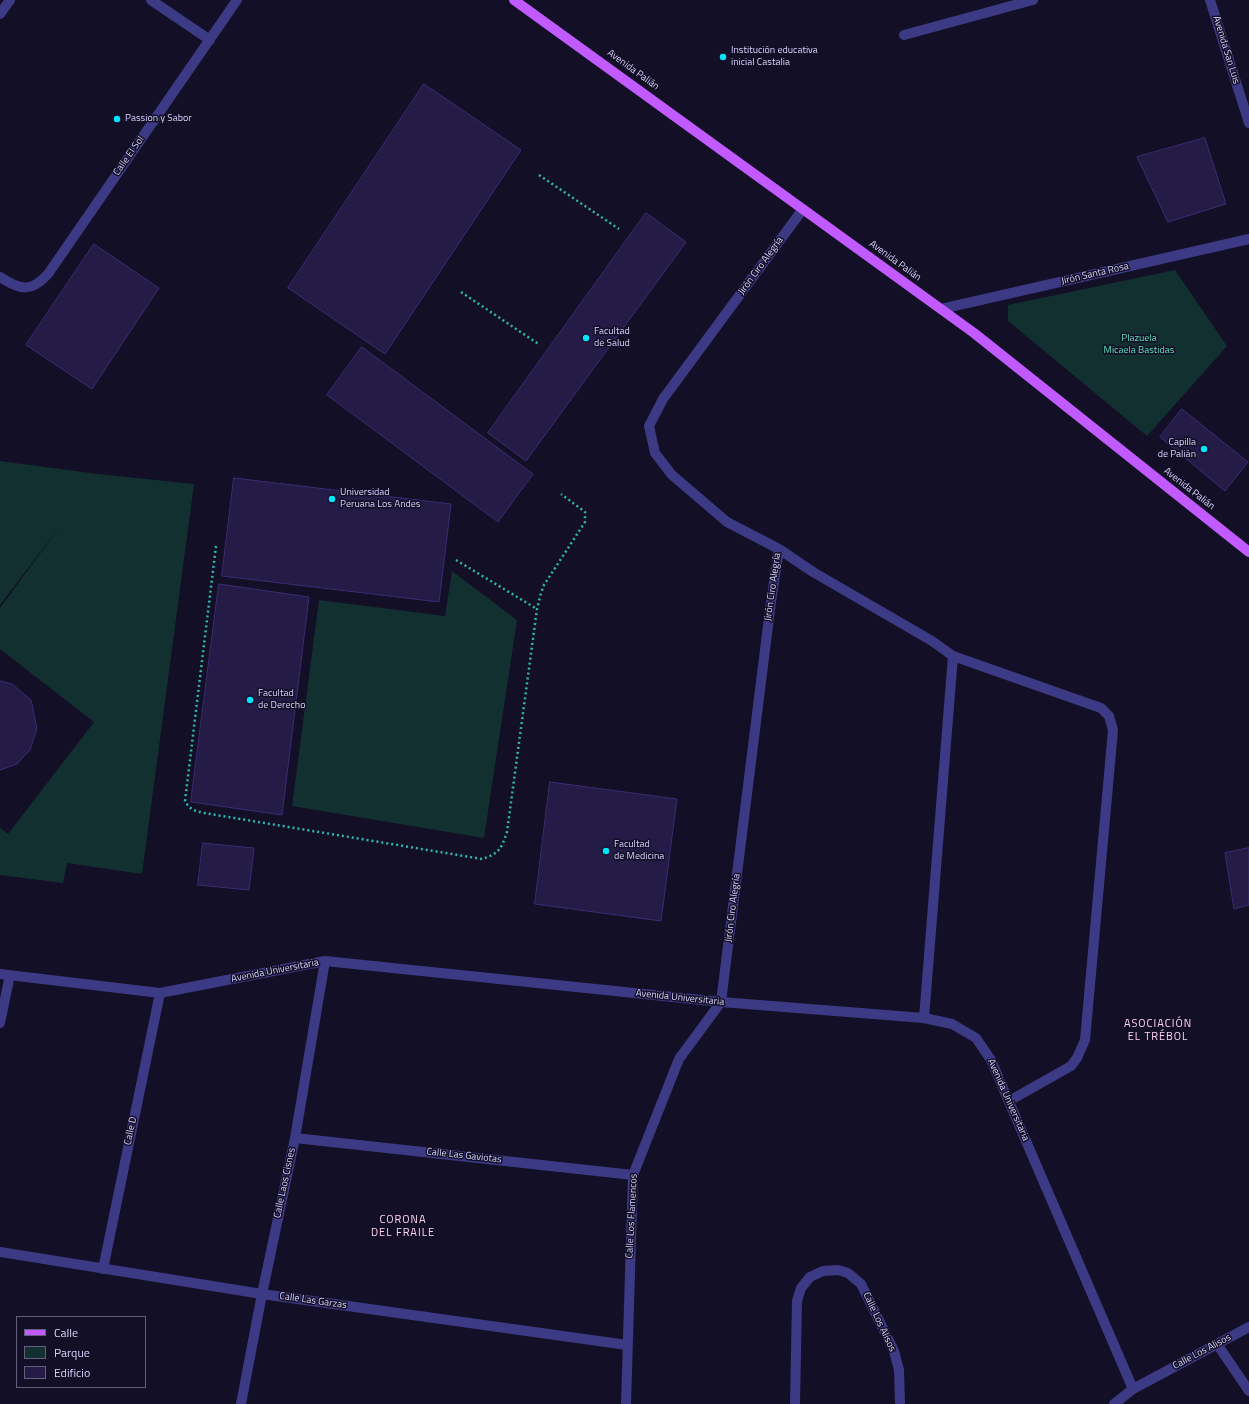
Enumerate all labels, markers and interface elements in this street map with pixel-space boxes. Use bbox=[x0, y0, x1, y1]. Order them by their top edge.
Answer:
street label: Avenida San Luis bbox=[1210, 15, 1242, 85]
place label: Institución educativa inicial Castalia bbox=[731, 45, 818, 68]
street label: Avenida Palián bbox=[605, 47, 661, 93]
marker: Institución educativa inicial Castalia bbox=[718, 52, 728, 62]
place label: Passion y Sabor bbox=[125, 113, 192, 125]
marker: Passion y Sabor bbox=[112, 114, 122, 124]
street label: Calle El Sol bbox=[111, 134, 147, 178]
street label: Jirón Ciro Alegría bbox=[736, 235, 786, 297]
street label: Avenida Palián bbox=[867, 238, 923, 284]
street label: Jirón Santa Rosa bbox=[1060, 260, 1130, 288]
place label: Facultad de Salud bbox=[594, 326, 630, 350]
marker: Facultad de Salud bbox=[581, 333, 591, 343]
park label: Plazuela Micaela Bastidas bbox=[1104, 333, 1174, 356]
place label: Capilla de Palián bbox=[1158, 437, 1196, 460]
marker: Capilla de Palián bbox=[1199, 444, 1209, 454]
street label: Avenida Palián bbox=[1161, 465, 1217, 513]
place label: Universidad Peruana Los Andes bbox=[340, 487, 420, 510]
marker: Universidad Peruana Los Andes bbox=[327, 494, 337, 504]
street label: Jirón Ciro Alegría bbox=[762, 552, 784, 622]
place label: Facultad de Derecho bbox=[258, 688, 305, 712]
marker: Facultad de Derecho bbox=[245, 695, 255, 705]
place label: Facultad de Medicina bbox=[614, 839, 664, 862]
marker: Facultad de Medicina bbox=[601, 846, 611, 856]
street label: Jirón Ciro Alegría bbox=[723, 873, 743, 943]
street label: Avenida Universitaria bbox=[230, 957, 320, 985]
street label: Avenida Universitaria bbox=[635, 987, 725, 1009]
district label: ASOCIACIÓN EL TRÉBOL bbox=[1124, 1017, 1192, 1043]
street label: Avenida Universitaria bbox=[984, 1057, 1032, 1143]
street label: Calle D bbox=[122, 1116, 140, 1146]
street label: Calle Las Gaviotas bbox=[426, 1146, 502, 1166]
street label: Calle Laos Cisnes bbox=[272, 1147, 298, 1219]
street label: Calle Los Flamencos bbox=[624, 1173, 640, 1259]
district label: CORONA DEL FRAILE bbox=[371, 1213, 435, 1239]
street label: Calle Las Garzas bbox=[279, 1290, 347, 1312]
street label: Calle Los Alisos bbox=[860, 1290, 898, 1354]
legend bbox=[16, 1316, 146, 1388]
text: Calle bbox=[54, 1323, 78, 1342]
street label: Calle Los Alisos bbox=[1171, 1332, 1233, 1372]
text: Parque bbox=[54, 1343, 90, 1362]
text: Edificio bbox=[54, 1363, 90, 1382]

